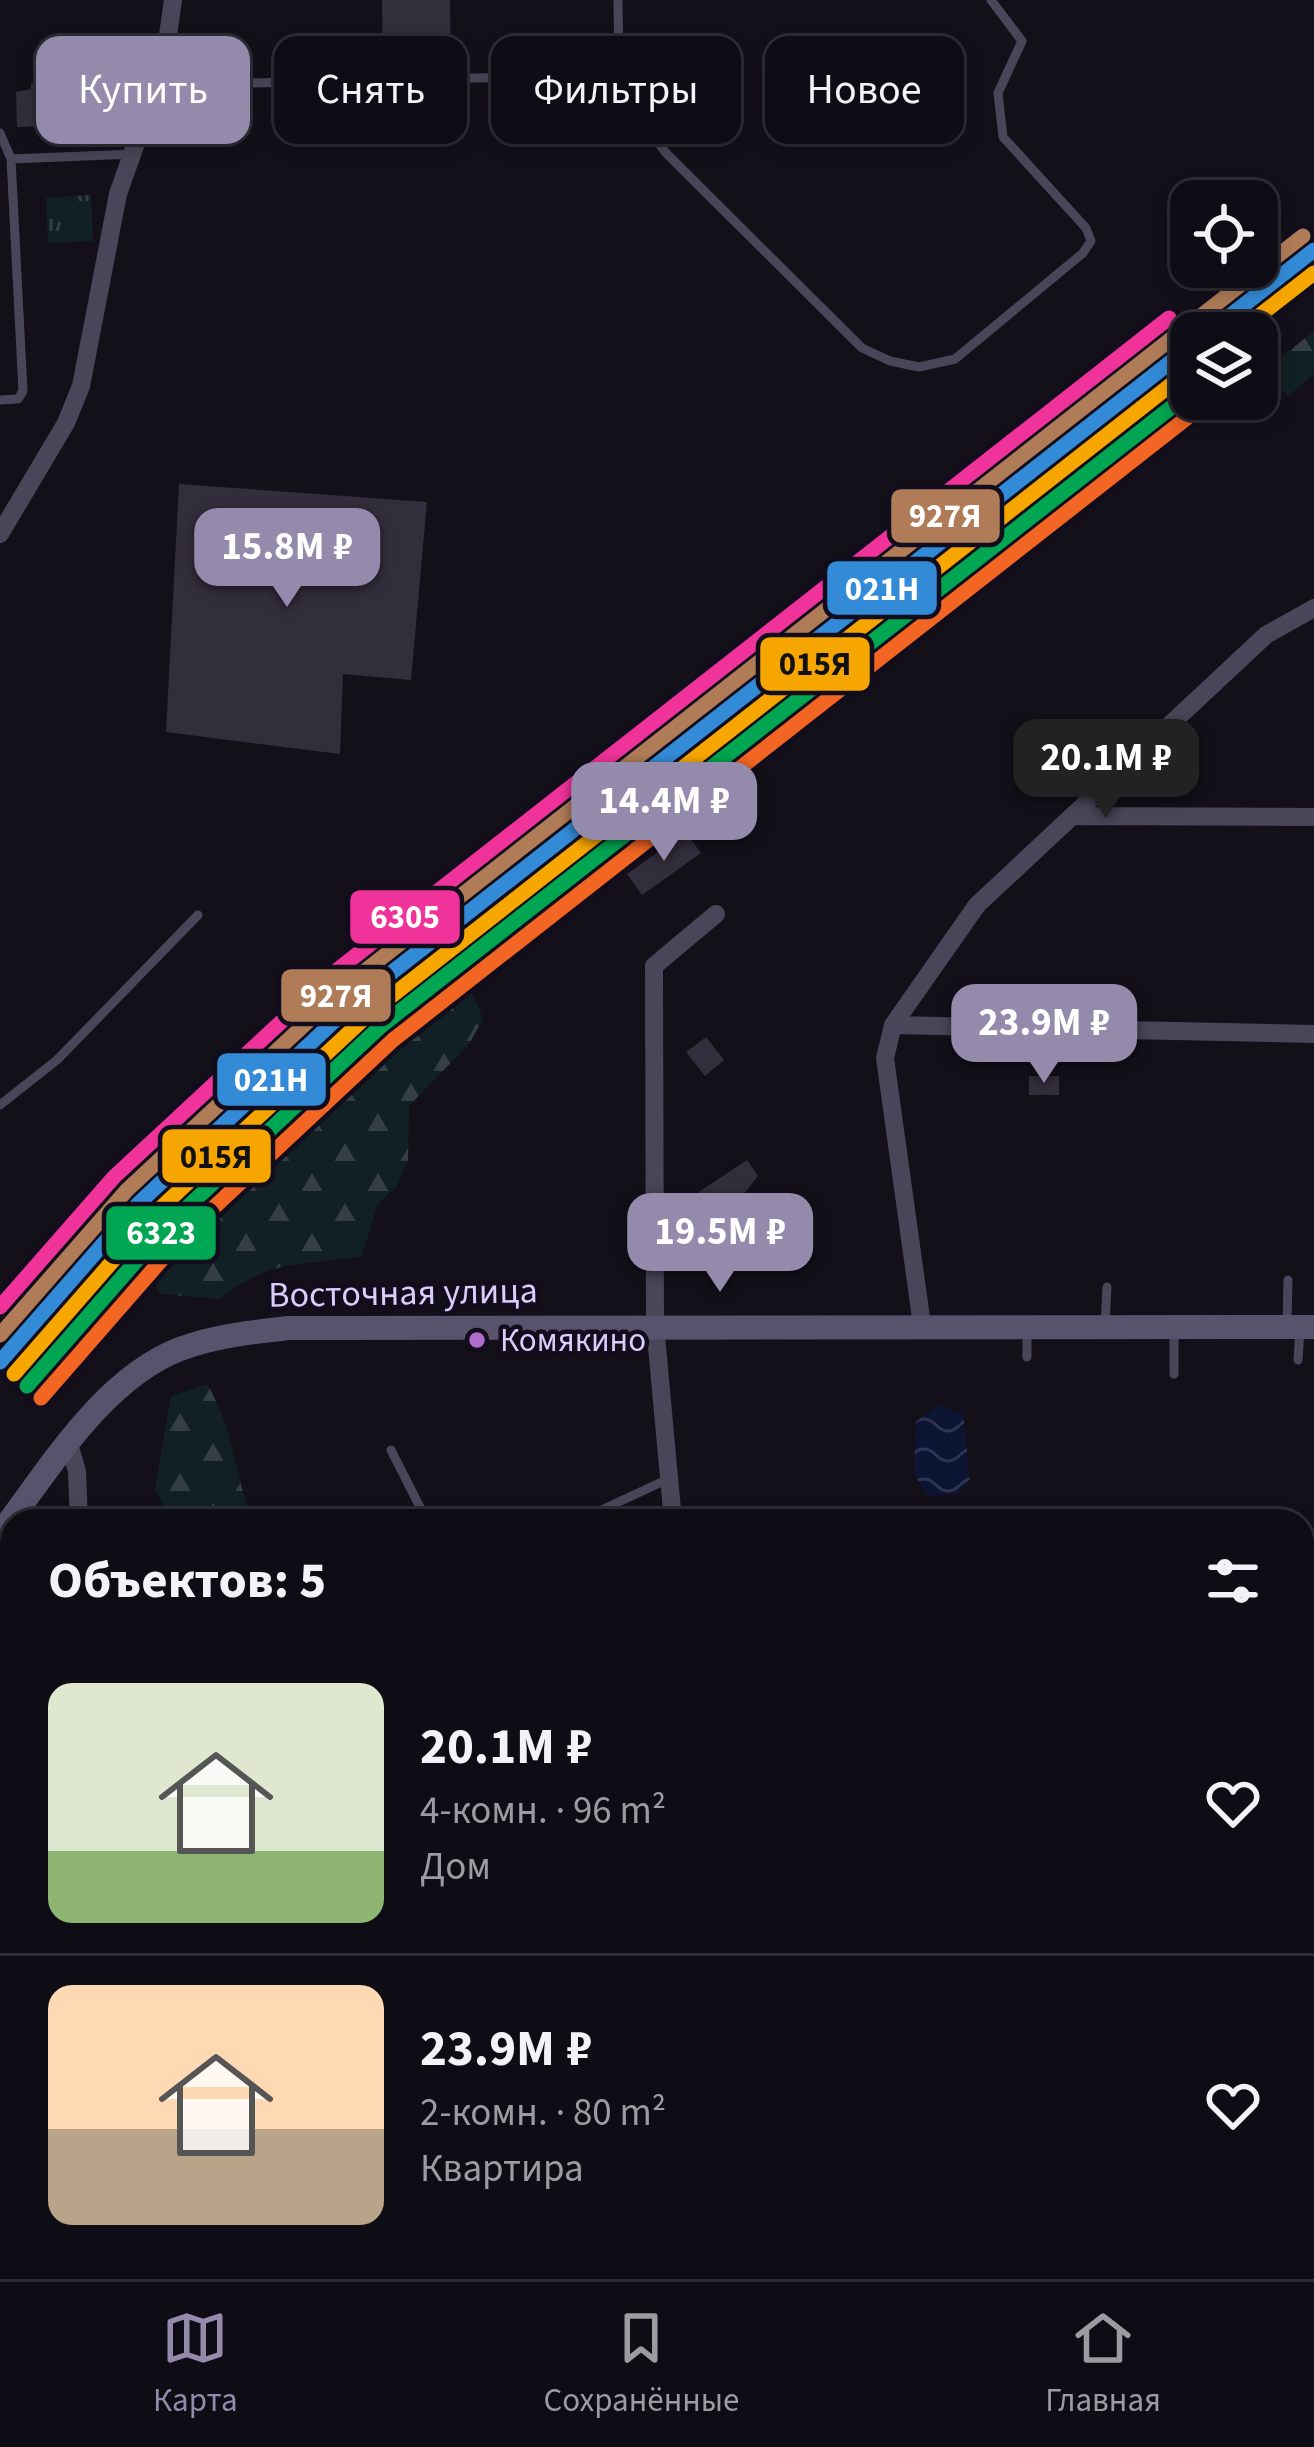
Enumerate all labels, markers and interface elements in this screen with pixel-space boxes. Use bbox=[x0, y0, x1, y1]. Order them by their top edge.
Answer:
chip: Купить bbox=[36, 36, 250, 144]
chip: Снять bbox=[274, 36, 467, 144]
chip: Фильтры bbox=[491, 36, 741, 144]
chip: Новое bbox=[765, 36, 964, 144]
map controls bbox=[1170, 180, 1278, 420]
button: locate bbox=[1170, 180, 1278, 288]
button: layers bbox=[1170, 312, 1278, 420]
line badge: 927Я bbox=[889, 487, 1002, 545]
text: 927Я bbox=[909, 493, 981, 540]
pin: 15.8M ₽ bbox=[176, 508, 398, 610]
text: 15.8M ₽ bbox=[221, 519, 353, 575]
line badge: 021Н bbox=[825, 559, 939, 617]
text: 021Н bbox=[845, 566, 919, 613]
line badge: 015Я bbox=[758, 635, 872, 693]
text: 015Я bbox=[779, 641, 851, 688]
pin: 20.1M ₽ bbox=[995, 719, 1217, 821]
text: 20.1M ₽ bbox=[1040, 730, 1172, 786]
pin: 14.4M ₽ bbox=[553, 762, 775, 864]
text: 14.4M ₽ bbox=[598, 773, 730, 829]
line badge: 6305 bbox=[348, 888, 462, 946]
text: 6305 bbox=[370, 894, 440, 941]
line badge: 927Я bbox=[279, 967, 393, 1024]
text: 927Я bbox=[300, 973, 372, 1020]
pin: 23.9M ₽ bbox=[933, 984, 1155, 1086]
text: 23.9M ₽ bbox=[978, 995, 1110, 1051]
line badge: 021Н bbox=[215, 1051, 328, 1108]
text: 021Н bbox=[234, 1057, 308, 1104]
line badge: 015Я bbox=[160, 1127, 273, 1185]
text: 015Я bbox=[180, 1134, 252, 1181]
pin: 19.5M ₽ bbox=[609, 1193, 831, 1295]
line badge: 6323 bbox=[104, 1204, 218, 1262]
text: 19.5M ₽ bbox=[654, 1204, 786, 1260]
text: 6323 bbox=[126, 1210, 196, 1257]
street label: Восточная улица bbox=[268, 1265, 538, 1321]
place label: Комякино bbox=[500, 1317, 646, 1364]
marker: Комякино bbox=[466, 1329, 488, 1351]
text: Объектов: 5 bbox=[48, 1545, 326, 1617]
icon: filters bbox=[1200, 1548, 1266, 1614]
text: 20.1M ₽ bbox=[420, 1711, 592, 1783]
icon: home bbox=[144, 1731, 288, 1875]
icon: heart bbox=[1200, 1770, 1266, 1836]
text: 4-комн. · 96 m² bbox=[420, 1783, 666, 1839]
text: Дом bbox=[420, 1839, 491, 1895]
text: 23.9M ₽ bbox=[420, 2013, 592, 2085]
icon: home bbox=[144, 2033, 288, 2177]
icon: heart bbox=[1200, 2072, 1266, 2138]
text: 2-комн. · 80 m² bbox=[420, 2085, 666, 2141]
text: Квартира bbox=[420, 2141, 584, 2197]
tab: Карта bbox=[153, 2305, 238, 2424]
tab: Сохранённые bbox=[543, 2305, 739, 2424]
tab: Главная bbox=[1045, 2305, 1161, 2424]

